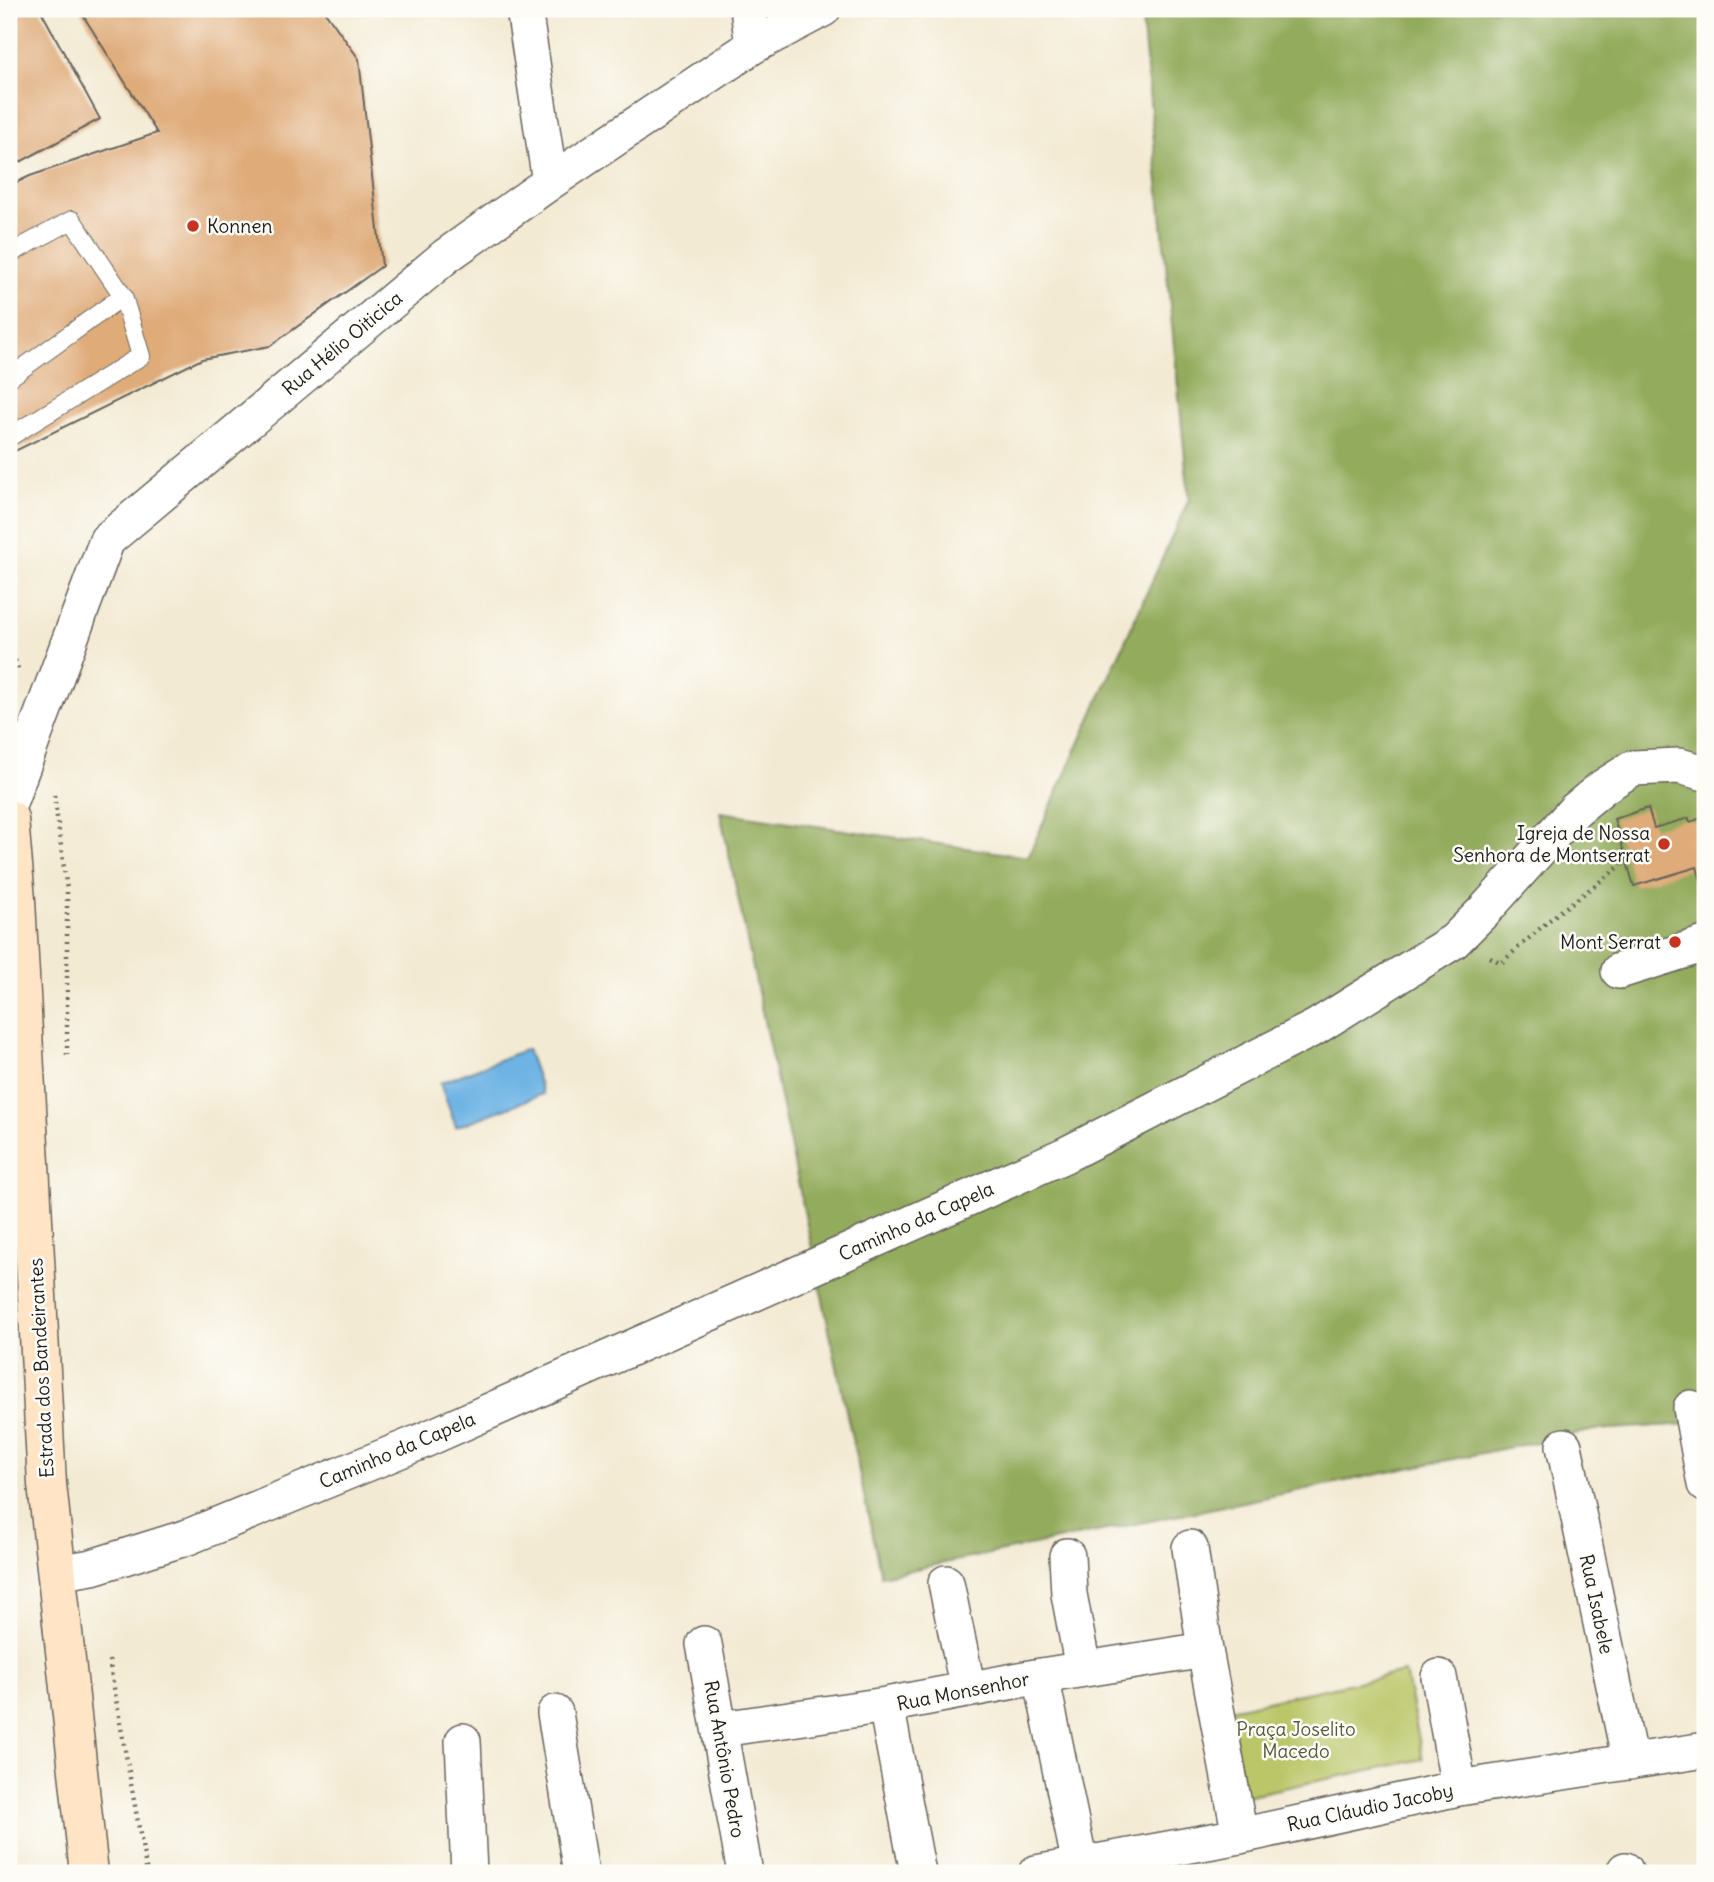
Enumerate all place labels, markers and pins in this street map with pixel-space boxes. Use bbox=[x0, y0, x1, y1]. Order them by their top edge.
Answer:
place label: Konnen bbox=[207, 214, 272, 238]
marker: Konnen bbox=[185, 218, 201, 234]
place label: Igreja de Nossa Senhora de Montserrat bbox=[1453, 821, 1650, 867]
marker: Igreja de Nossa Senhora de Montserrat bbox=[1656, 836, 1672, 852]
place label: Mont Serrat bbox=[1560, 930, 1661, 954]
marker: Mont Serrat bbox=[1667, 934, 1683, 950]

